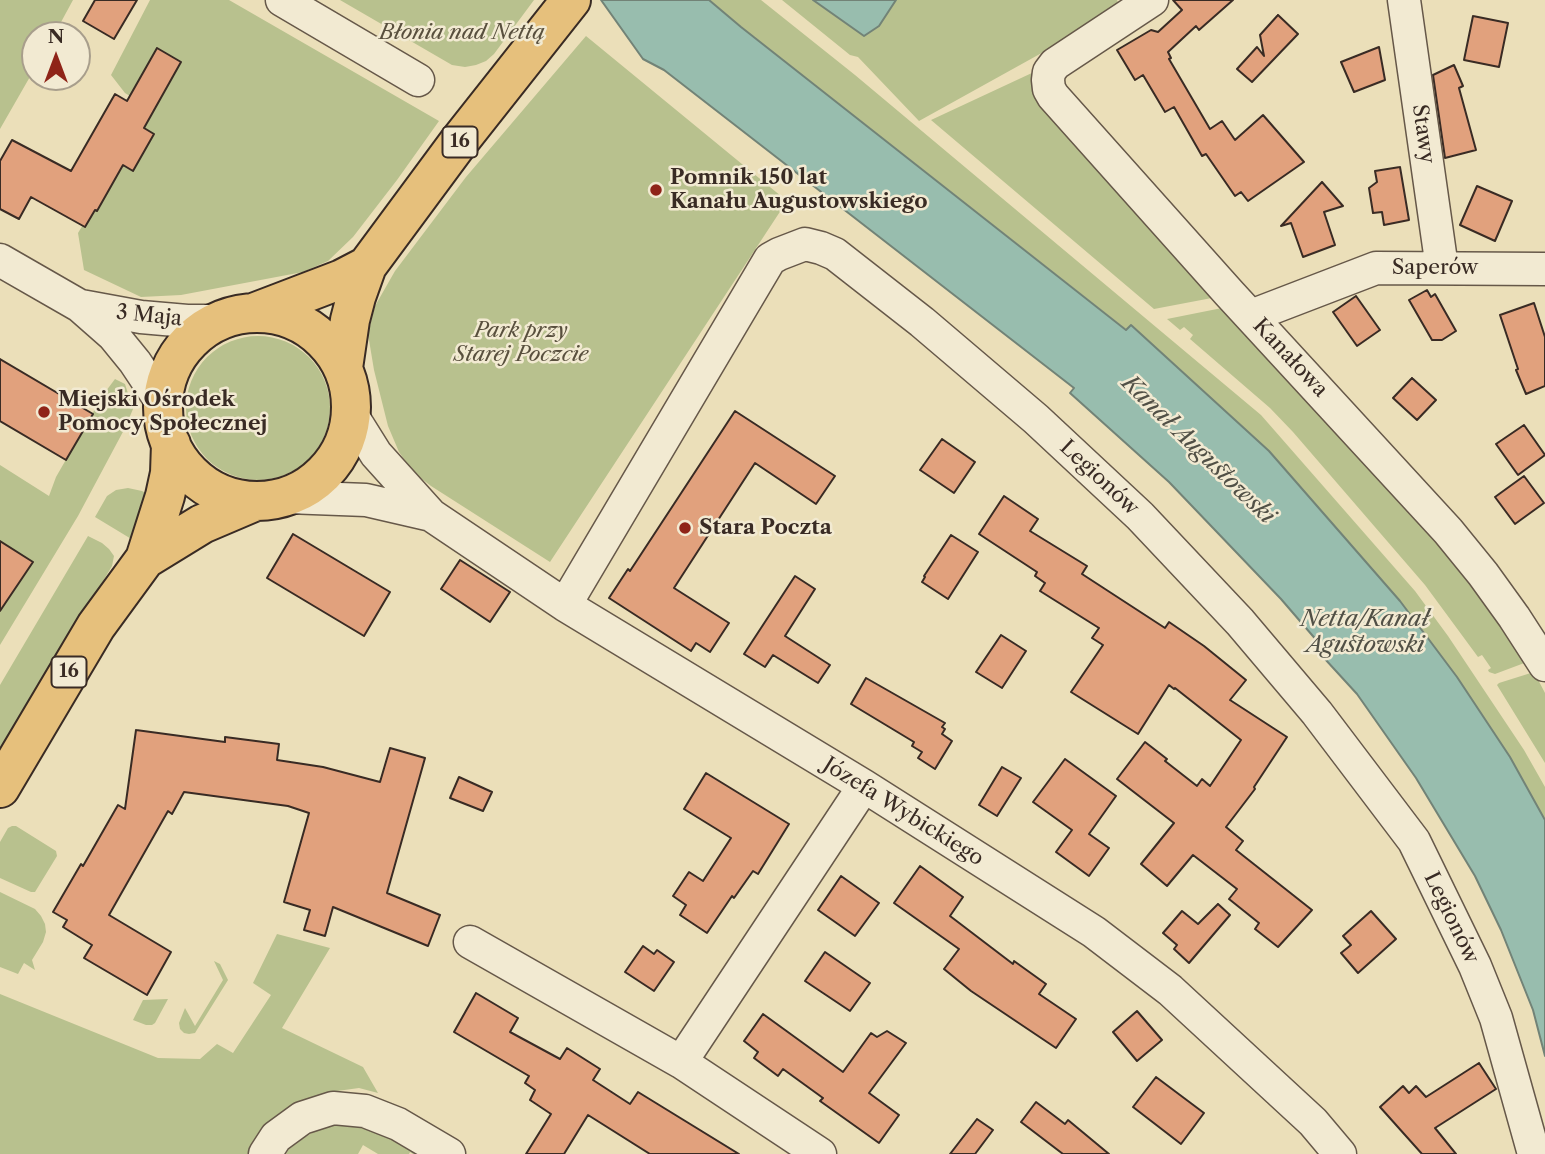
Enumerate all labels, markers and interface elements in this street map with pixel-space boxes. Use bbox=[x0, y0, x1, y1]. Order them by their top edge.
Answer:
park label: Błonia nad Nettą bbox=[379, 20, 545, 46]
north arrow bbox=[21, 21, 91, 91]
text: N bbox=[48, 25, 64, 48]
street label: Stawy bbox=[1406, 103, 1440, 165]
road number: 16 bbox=[442, 126, 477, 158]
place label: Pomnik 150 lat Kanału Augustowskiego bbox=[670, 165, 928, 215]
marker: Pomnik 150 lat Kanału Augustowskiego bbox=[648, 182, 664, 198]
street label: Saperów bbox=[1392, 255, 1478, 281]
street label: 3 Maja bbox=[115, 300, 183, 332]
street label: Kanałowa bbox=[1247, 314, 1333, 402]
park label: Park przy Starej Poczcie bbox=[454, 318, 588, 368]
water label: Kanał Augustowski bbox=[1116, 370, 1280, 530]
place label: Miejski Ośrodek Pomocy Społecznej bbox=[58, 387, 267, 437]
marker: Miejski Ośrodek Pomocy Społecznej bbox=[36, 404, 52, 420]
street label: Legionów bbox=[1054, 435, 1144, 521]
place label: Stara Poczta bbox=[699, 515, 832, 541]
marker: Stara Poczta bbox=[677, 520, 693, 536]
water label: Netta/Kanał Agustowski bbox=[1300, 605, 1430, 659]
road number: 16 bbox=[52, 656, 86, 688]
street label: Józefa Wybickiego bbox=[818, 752, 988, 872]
street label: Legionów bbox=[1418, 868, 1484, 968]

